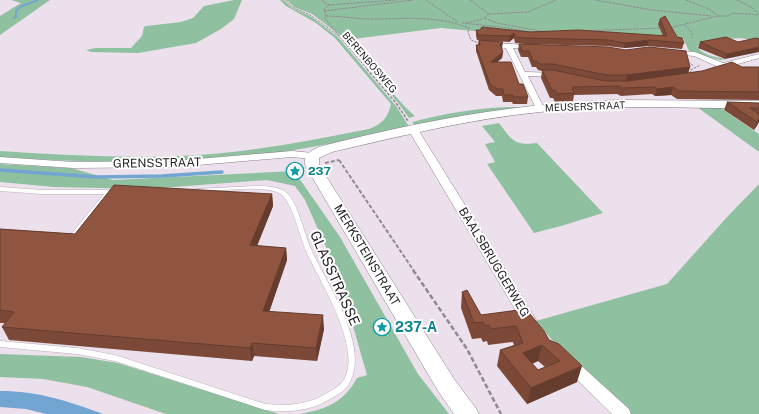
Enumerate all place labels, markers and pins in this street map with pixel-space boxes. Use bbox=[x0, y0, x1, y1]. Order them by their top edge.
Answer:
place icon: 237 bbox=[285, 161, 305, 181]
place label: 237 bbox=[308, 164, 331, 178]
place icon: 237-A bbox=[372, 317, 392, 337]
place label: 237-A bbox=[395, 319, 437, 335]

